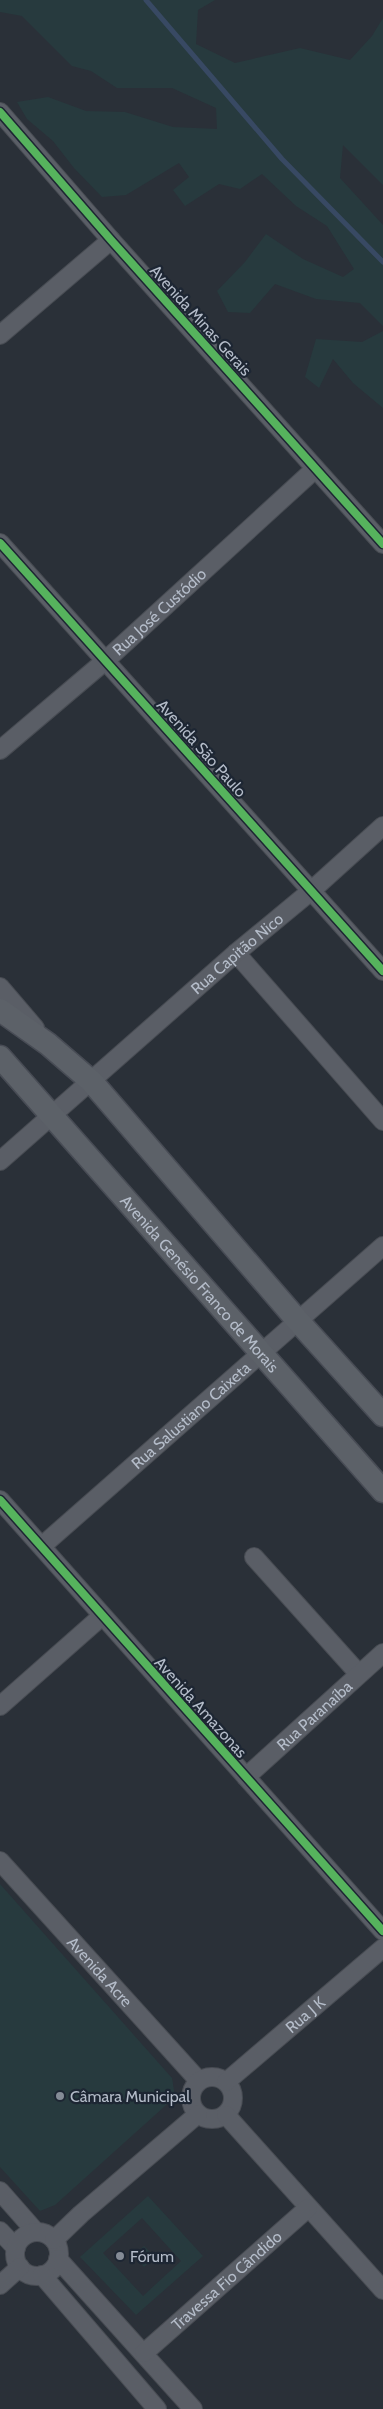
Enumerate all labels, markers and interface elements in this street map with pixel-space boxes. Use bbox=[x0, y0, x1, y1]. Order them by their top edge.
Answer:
street label: Avenida Minas Gerais bbox=[146, 261, 256, 380]
street label: Rua José Custódio bbox=[109, 564, 210, 659]
street label: Avenida São Paulo bbox=[153, 696, 251, 801]
street label: Rua Capitão Nico bbox=[187, 909, 287, 998]
street label: Avenida Genésio Franco de Morais bbox=[116, 1191, 283, 1377]
street label: Rua Salustiano Caixeta bbox=[127, 1358, 255, 1473]
street label: Avenida Amazonas bbox=[151, 1653, 251, 1762]
street label: Rua Paranaíba bbox=[273, 1676, 356, 1755]
street label: Avenida Acre bbox=[63, 1933, 136, 2011]
street label: Rua J K bbox=[282, 1993, 329, 2037]
place label: Câmara Municipal bbox=[70, 2087, 190, 2106]
marker: Câmara Municipal bbox=[54, 2090, 66, 2102]
street label: Travessa Fio Cândido bbox=[168, 2227, 286, 2334]
place label: Fórum bbox=[130, 2247, 174, 2266]
marker: Fórum bbox=[114, 2250, 126, 2262]

